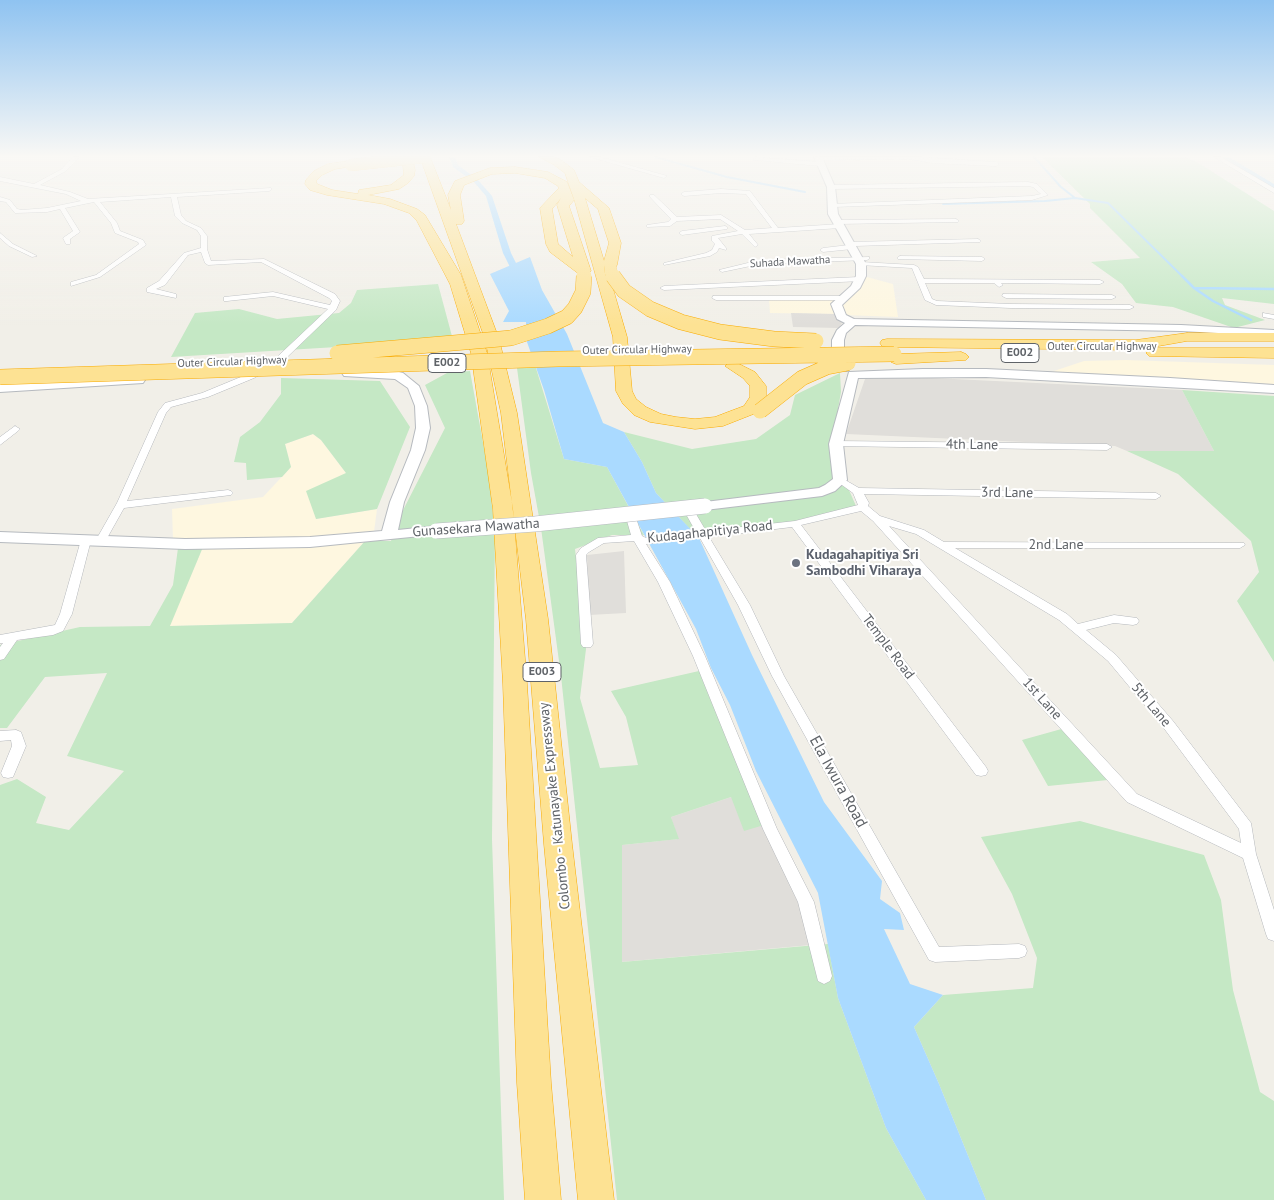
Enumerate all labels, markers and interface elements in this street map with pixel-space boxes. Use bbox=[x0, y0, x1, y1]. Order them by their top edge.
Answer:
street label: Suhada Mawatha bbox=[749, 253, 831, 271]
street label: Outer Circular Highway bbox=[1047, 340, 1157, 354]
street label: Outer Circular Highway bbox=[582, 342, 692, 358]
road number: E002 bbox=[1001, 343, 1039, 362]
street label: Outer Circular Highway bbox=[177, 353, 287, 371]
road number: E002 bbox=[428, 353, 466, 372]
street label: 4th Lane bbox=[946, 436, 998, 454]
street label: 3rd Lane bbox=[981, 484, 1033, 502]
street label: Gunasekara Mawatha bbox=[412, 515, 540, 541]
street label: Kudagahapitiya Road bbox=[647, 517, 773, 547]
street label: 2nd Lane bbox=[1028, 537, 1084, 553]
place label: Kudagahapitiya Sri Sambodhi Viharaya bbox=[806, 547, 921, 580]
marker: Kudagahapitiya Sri Sambodhi Viharaya bbox=[790, 557, 802, 569]
street label: Temple Road bbox=[858, 611, 918, 683]
road number: E003 bbox=[523, 662, 561, 682]
street label: 1st Lane bbox=[1019, 675, 1065, 723]
street label: 5th Lane bbox=[1128, 680, 1174, 730]
street label: Colombo - Katunayake Expressway bbox=[536, 702, 574, 910]
street label: Ela Iwura Road bbox=[805, 733, 871, 831]

